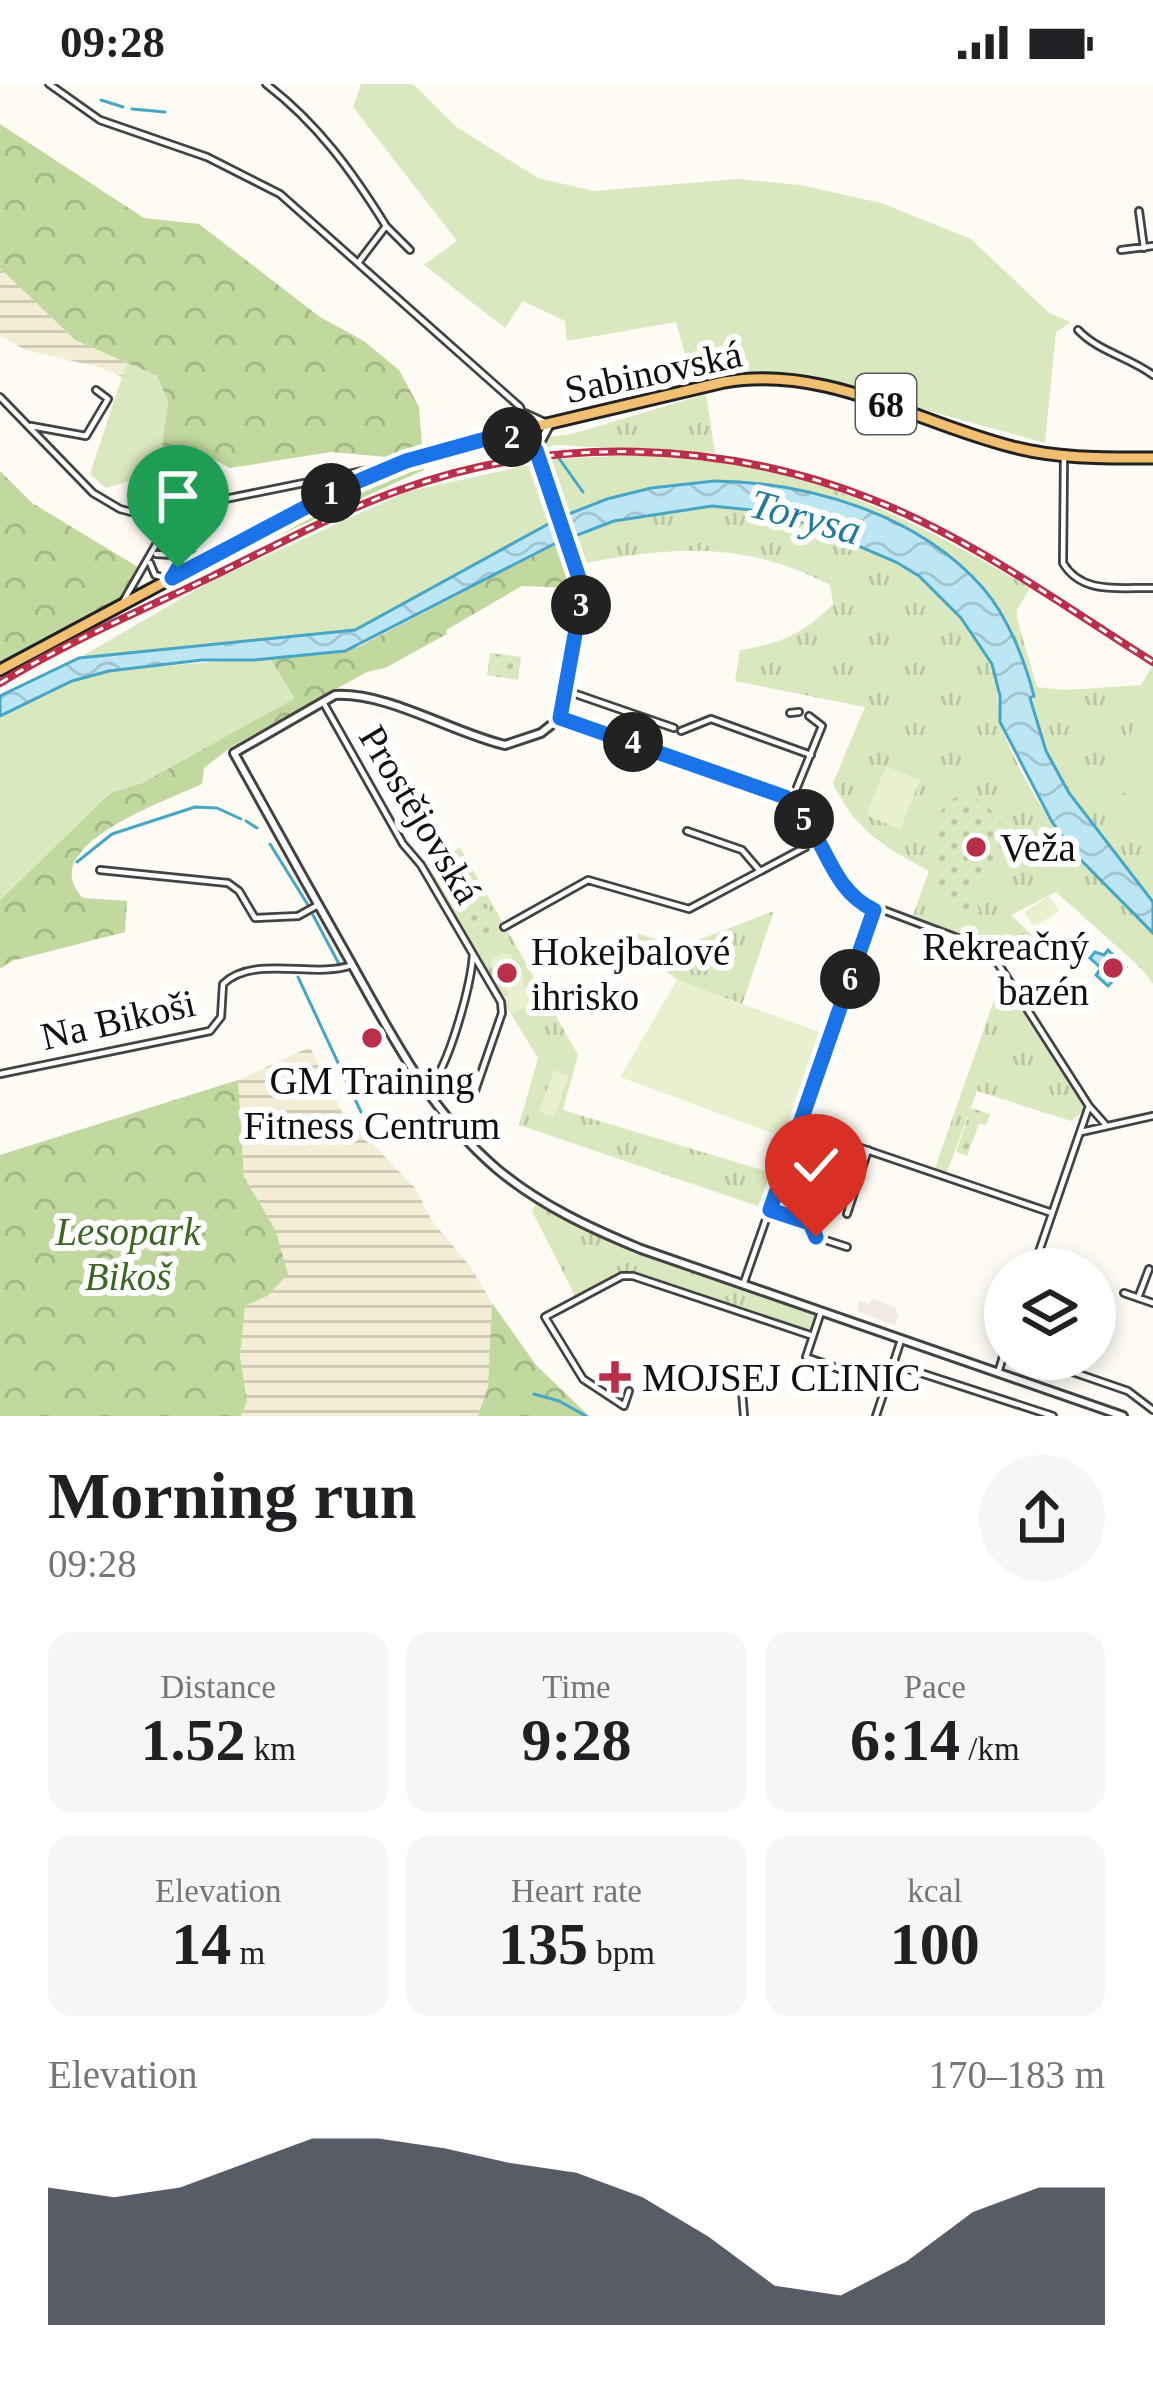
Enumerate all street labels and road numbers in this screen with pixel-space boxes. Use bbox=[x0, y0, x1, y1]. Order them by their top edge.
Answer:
street label: Sabinovská bbox=[561, 332, 746, 411]
road number: 68 bbox=[856, 374, 916, 434]
street label: Prostějovská bbox=[350, 718, 490, 911]
street label: Na Bikoši bbox=[37, 981, 200, 1058]

